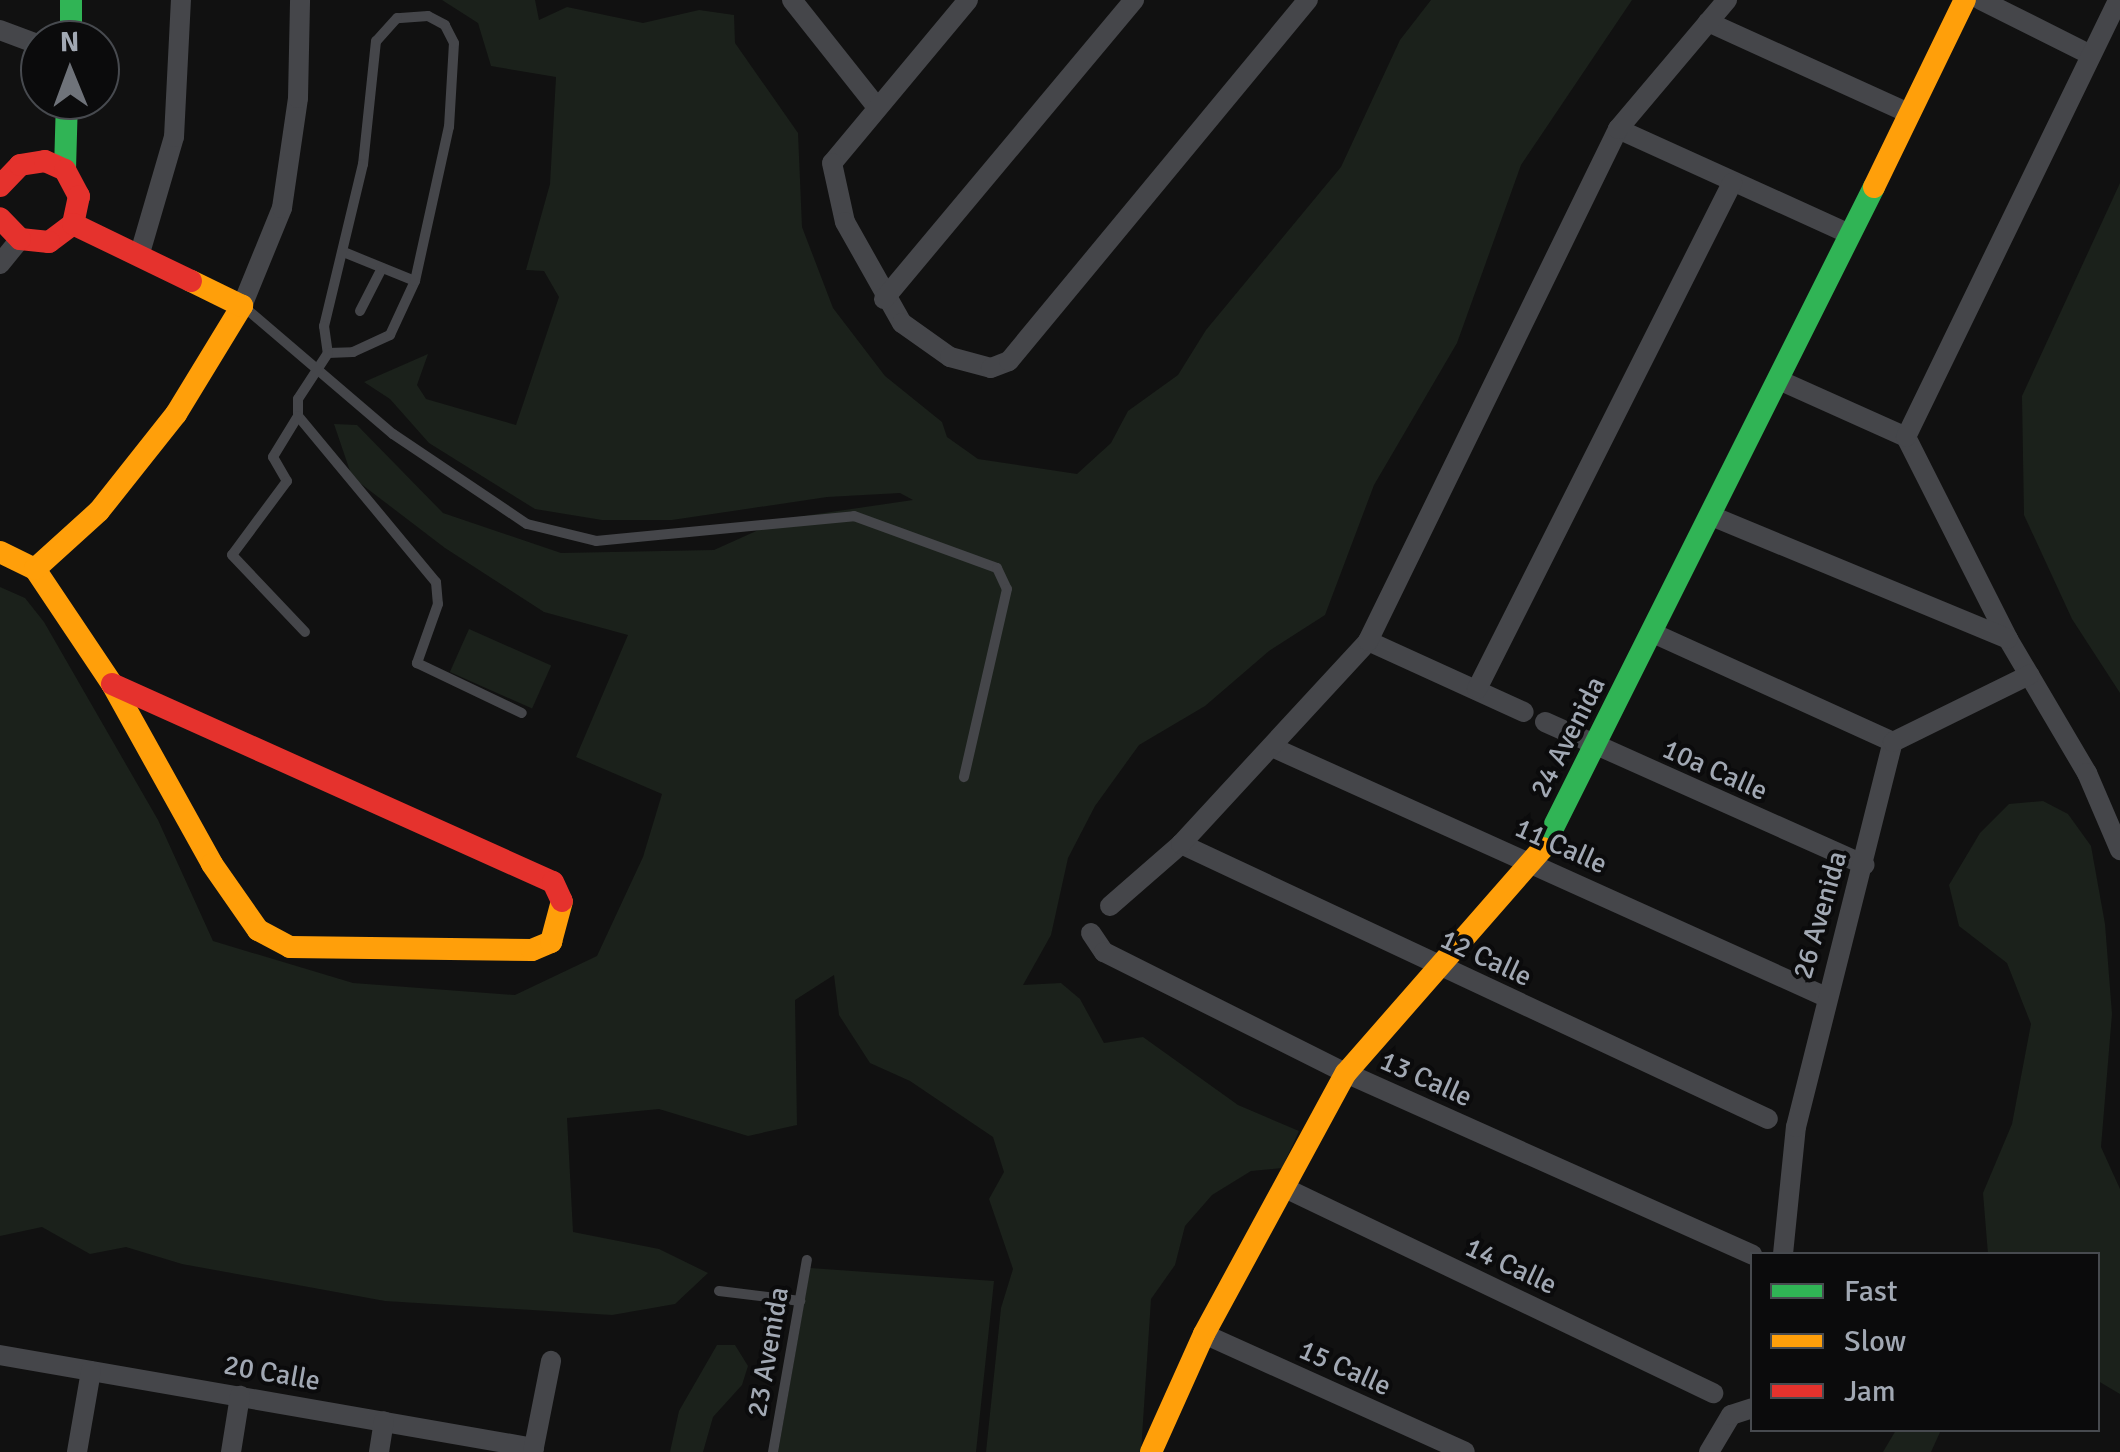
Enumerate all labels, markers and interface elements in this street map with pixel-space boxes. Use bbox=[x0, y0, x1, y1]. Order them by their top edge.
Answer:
north arrow bbox=[20, 20, 120, 120]
text: N bbox=[59, 25, 80, 59]
street label: 24 Avenida bbox=[1523, 671, 1613, 803]
street label: 10a Calle bbox=[1657, 732, 1773, 808]
street label: 11 Calle bbox=[1510, 811, 1612, 881]
street label: 26 Avenida bbox=[1786, 847, 1854, 983]
street label: 12 Calle bbox=[1435, 922, 1537, 994]
street label: 13 Calle bbox=[1375, 1044, 1477, 1114]
street label: 14 Calle bbox=[1460, 1230, 1562, 1302]
legend bbox=[1750, 1252, 2100, 1432]
text: Fast bbox=[1844, 1273, 1897, 1310]
street label: 23 Avenida bbox=[740, 1284, 796, 1420]
text: Slow bbox=[1844, 1323, 1906, 1360]
street label: 15 Calle bbox=[1294, 1333, 1396, 1403]
street label: 20 Calle bbox=[221, 1348, 323, 1398]
text: Jam bbox=[1844, 1373, 1896, 1410]

